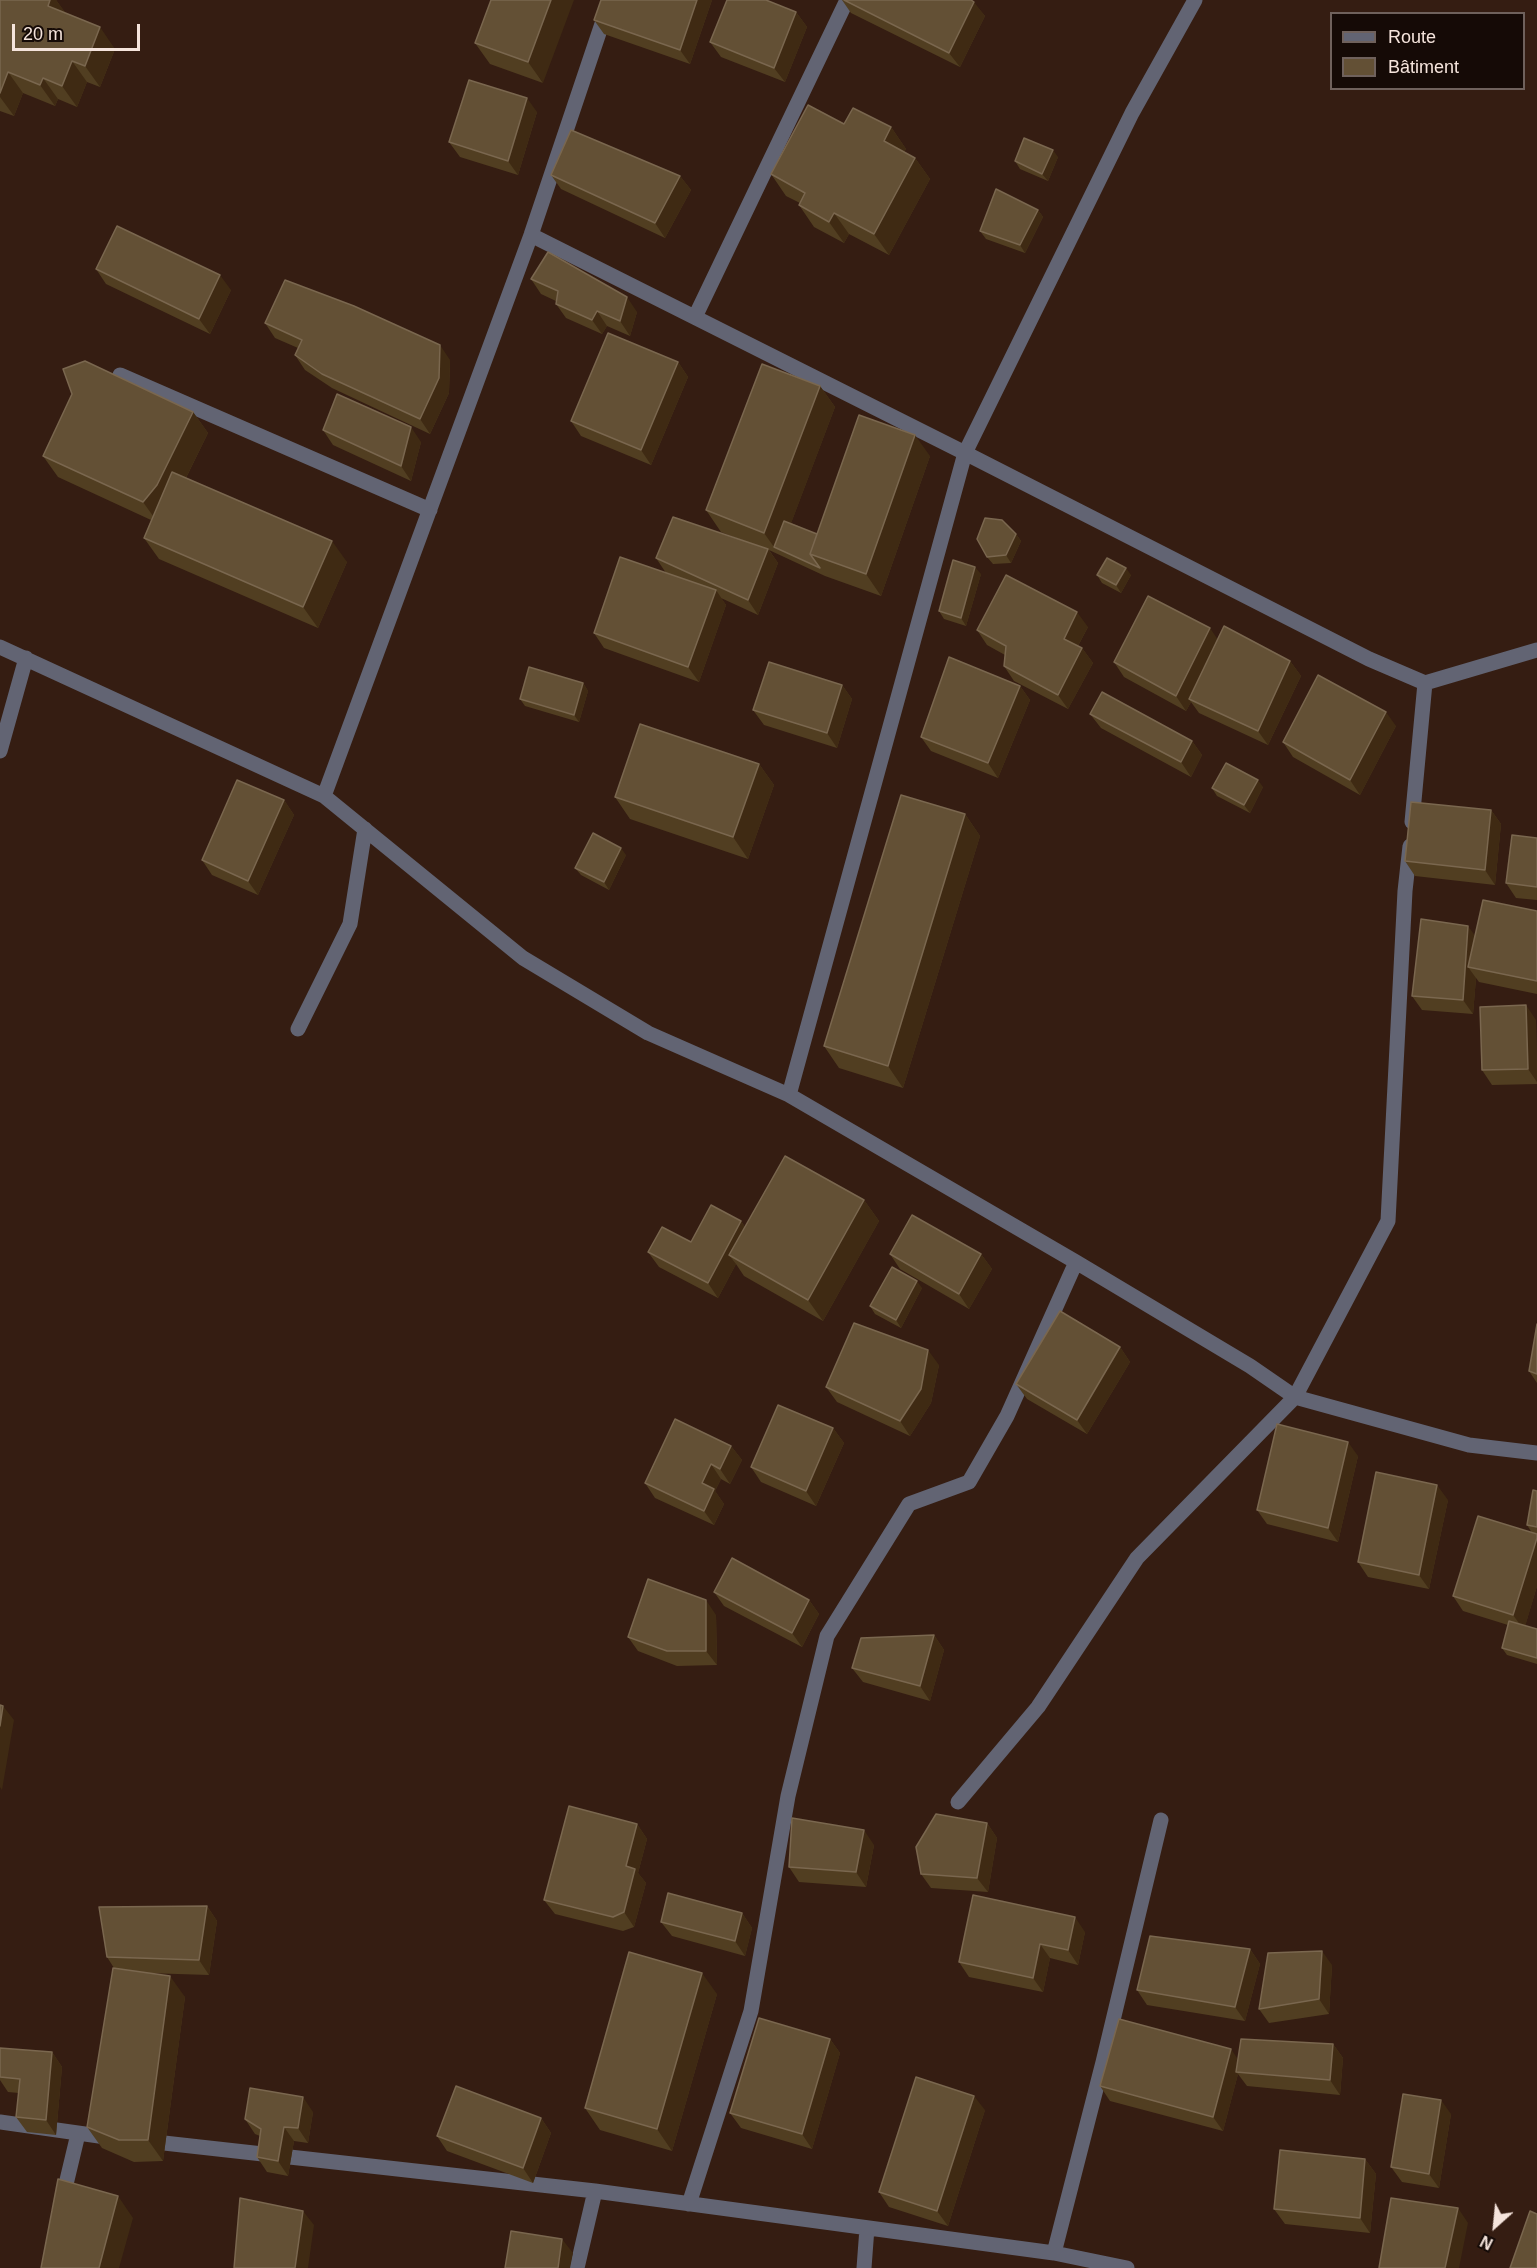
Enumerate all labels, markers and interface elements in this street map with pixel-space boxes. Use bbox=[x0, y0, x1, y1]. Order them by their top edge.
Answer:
scale bar bbox=[15, 12, 142, 50]
legend bbox=[1330, 12, 1525, 90]
text: 20 m bbox=[23, 24, 63, 44]
text: Route bbox=[1388, 27, 1436, 47]
text: Bâtiment bbox=[1388, 57, 1459, 77]
north arrow bbox=[1465, 2196, 1525, 2256]
text: N bbox=[1478, 2232, 1496, 2253]

